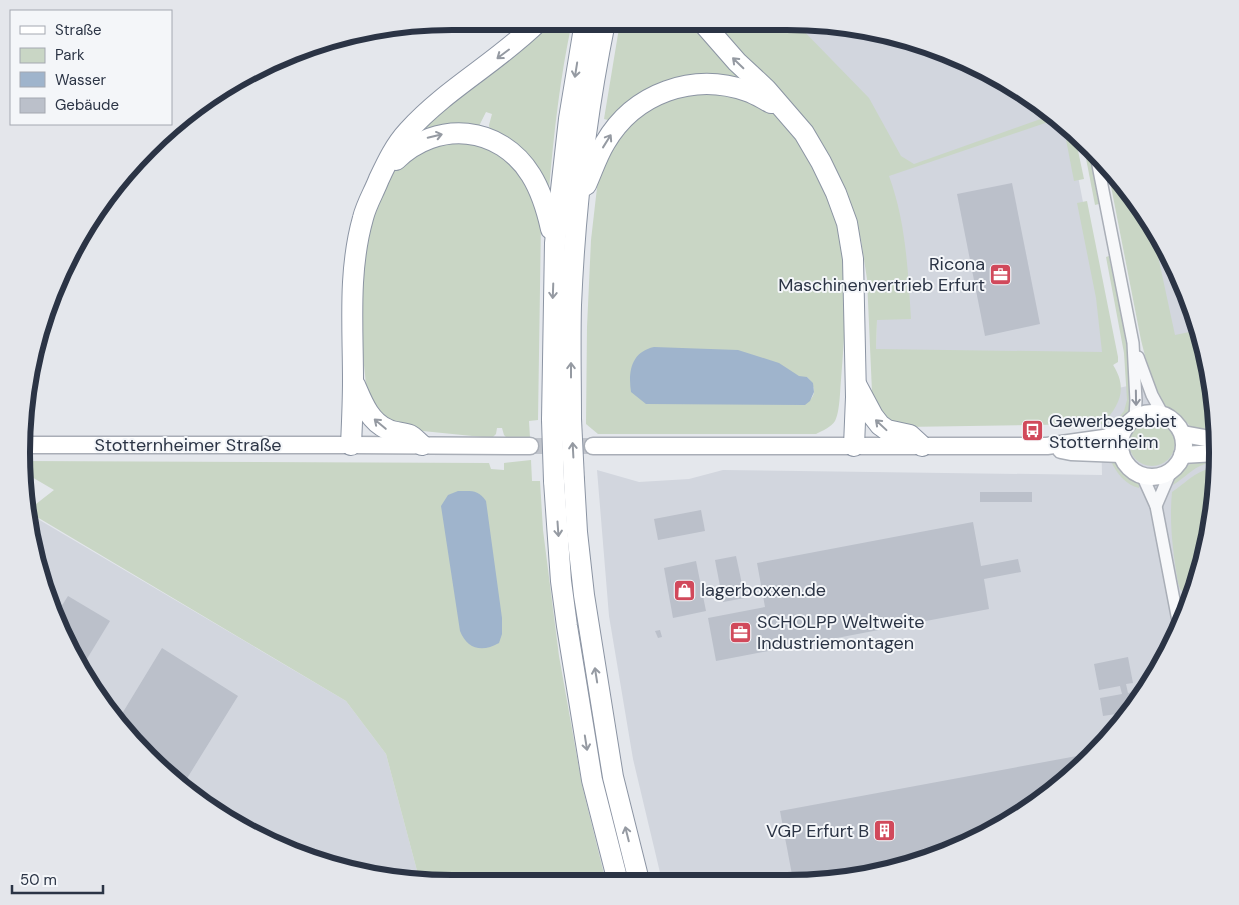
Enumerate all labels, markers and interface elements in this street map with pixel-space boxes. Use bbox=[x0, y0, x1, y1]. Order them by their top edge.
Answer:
legend bbox=[10, 10, 172, 125]
text: Straße bbox=[55, 20, 102, 40]
text: Park bbox=[55, 45, 85, 65]
one-way arrow bbox=[496, 49, 510, 59]
one-way arrow bbox=[732, 57, 744, 69]
one-way arrow bbox=[571, 61, 581, 77]
text: Wasser bbox=[55, 70, 107, 90]
text: Gebäude bbox=[55, 95, 119, 115]
one-way arrow bbox=[427, 131, 443, 140]
one-way arrow bbox=[602, 134, 612, 148]
place label: Ricona Maschinenvertrieb Erfurt bbox=[778, 252, 985, 297]
office icon: Ricona Maschinenvertrieb Erfurt bbox=[989, 262, 1013, 286]
one-way arrow bbox=[549, 283, 558, 299]
one-way arrow bbox=[566, 363, 576, 379]
one-way arrow bbox=[1131, 389, 1141, 405]
place label: Gewerbegebiet Stotternheim bbox=[1049, 409, 1177, 454]
one-way arrow bbox=[374, 418, 387, 429]
one-way arrow bbox=[875, 419, 888, 431]
bus stop icon: Gewerbegebiet Stotternheim bbox=[1021, 419, 1045, 443]
street label: Stotternheimer Straße bbox=[94, 433, 282, 457]
one-way arrow bbox=[568, 442, 577, 458]
one-way arrow bbox=[553, 521, 562, 537]
shop icon: lagerboxxen.de bbox=[673, 578, 697, 602]
place label: lagerboxxen.de bbox=[701, 578, 826, 602]
place label: SCHOLPP Weltweite Industriemontagen bbox=[757, 610, 924, 655]
office icon: SCHOLPP Weltweite Industriemontagen bbox=[729, 620, 753, 644]
one-way arrow bbox=[591, 667, 601, 683]
one-way arrow bbox=[582, 735, 592, 751]
place label: VGP Erfurt B bbox=[766, 819, 869, 843]
building icon: VGP Erfurt B bbox=[873, 819, 897, 843]
one-way arrow bbox=[622, 827, 631, 843]
scale bar bbox=[12, 862, 104, 894]
text: 50 m bbox=[20, 870, 57, 890]

